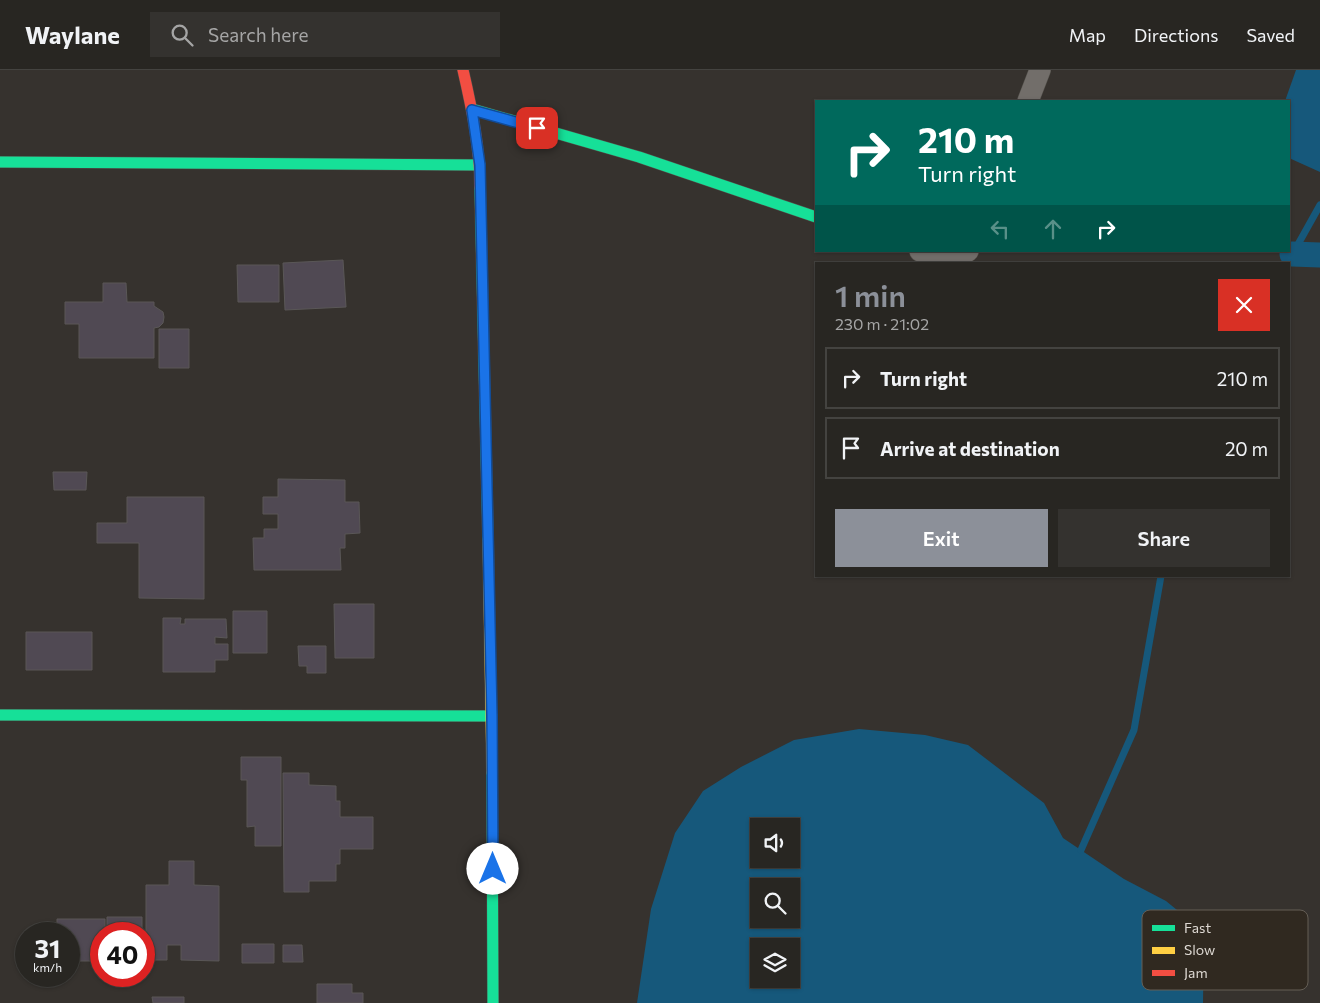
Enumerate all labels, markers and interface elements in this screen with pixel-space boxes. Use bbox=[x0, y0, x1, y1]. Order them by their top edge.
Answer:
search box bbox=[150, 12, 500, 57]
text: Waylane bbox=[25, 20, 120, 49]
icon: search bbox=[168, 21, 196, 49]
text: Search here bbox=[208, 23, 308, 46]
text: Map bbox=[1069, 24, 1106, 46]
text: Directions bbox=[1134, 24, 1218, 46]
text: Saved bbox=[1246, 24, 1295, 46]
pin bbox=[516, 107, 558, 149]
icon: arrive bbox=[523, 114, 551, 142]
text: 210 m bbox=[918, 117, 1014, 160]
icon: right bbox=[835, 120, 900, 185]
text: Turn right bbox=[918, 160, 1016, 187]
icon: left bbox=[986, 215, 1014, 243]
icon: ahead bbox=[1039, 215, 1067, 243]
icon: right bbox=[1092, 215, 1120, 243]
text: 1 min bbox=[835, 276, 906, 313]
button: close bbox=[1218, 279, 1270, 331]
text: 230 m · 21:02 bbox=[835, 314, 929, 333]
icon: right bbox=[837, 364, 865, 392]
text: Turn right bbox=[880, 367, 967, 390]
text: 210 m bbox=[1217, 367, 1268, 390]
icon: arrive bbox=[837, 434, 865, 462]
text: Arrive at destination bbox=[880, 437, 1060, 460]
text: 20 m bbox=[1225, 437, 1268, 460]
button: Exit bbox=[835, 509, 1048, 567]
button: Share bbox=[1058, 509, 1270, 567]
map controls bbox=[750, 818, 800, 988]
button: sound bbox=[750, 818, 800, 868]
position arrow bbox=[466, 842, 518, 894]
button: search bbox=[750, 878, 800, 928]
legend bbox=[1142, 910, 1308, 990]
text: Fast bbox=[1184, 919, 1211, 936]
speed limit sign: 40 bbox=[90, 922, 155, 987]
text: 31 bbox=[35, 933, 60, 963]
button: layers bbox=[750, 938, 800, 988]
text: Slow bbox=[1184, 941, 1215, 958]
text: km/h bbox=[33, 960, 62, 974]
text: Jam bbox=[1184, 964, 1208, 981]

